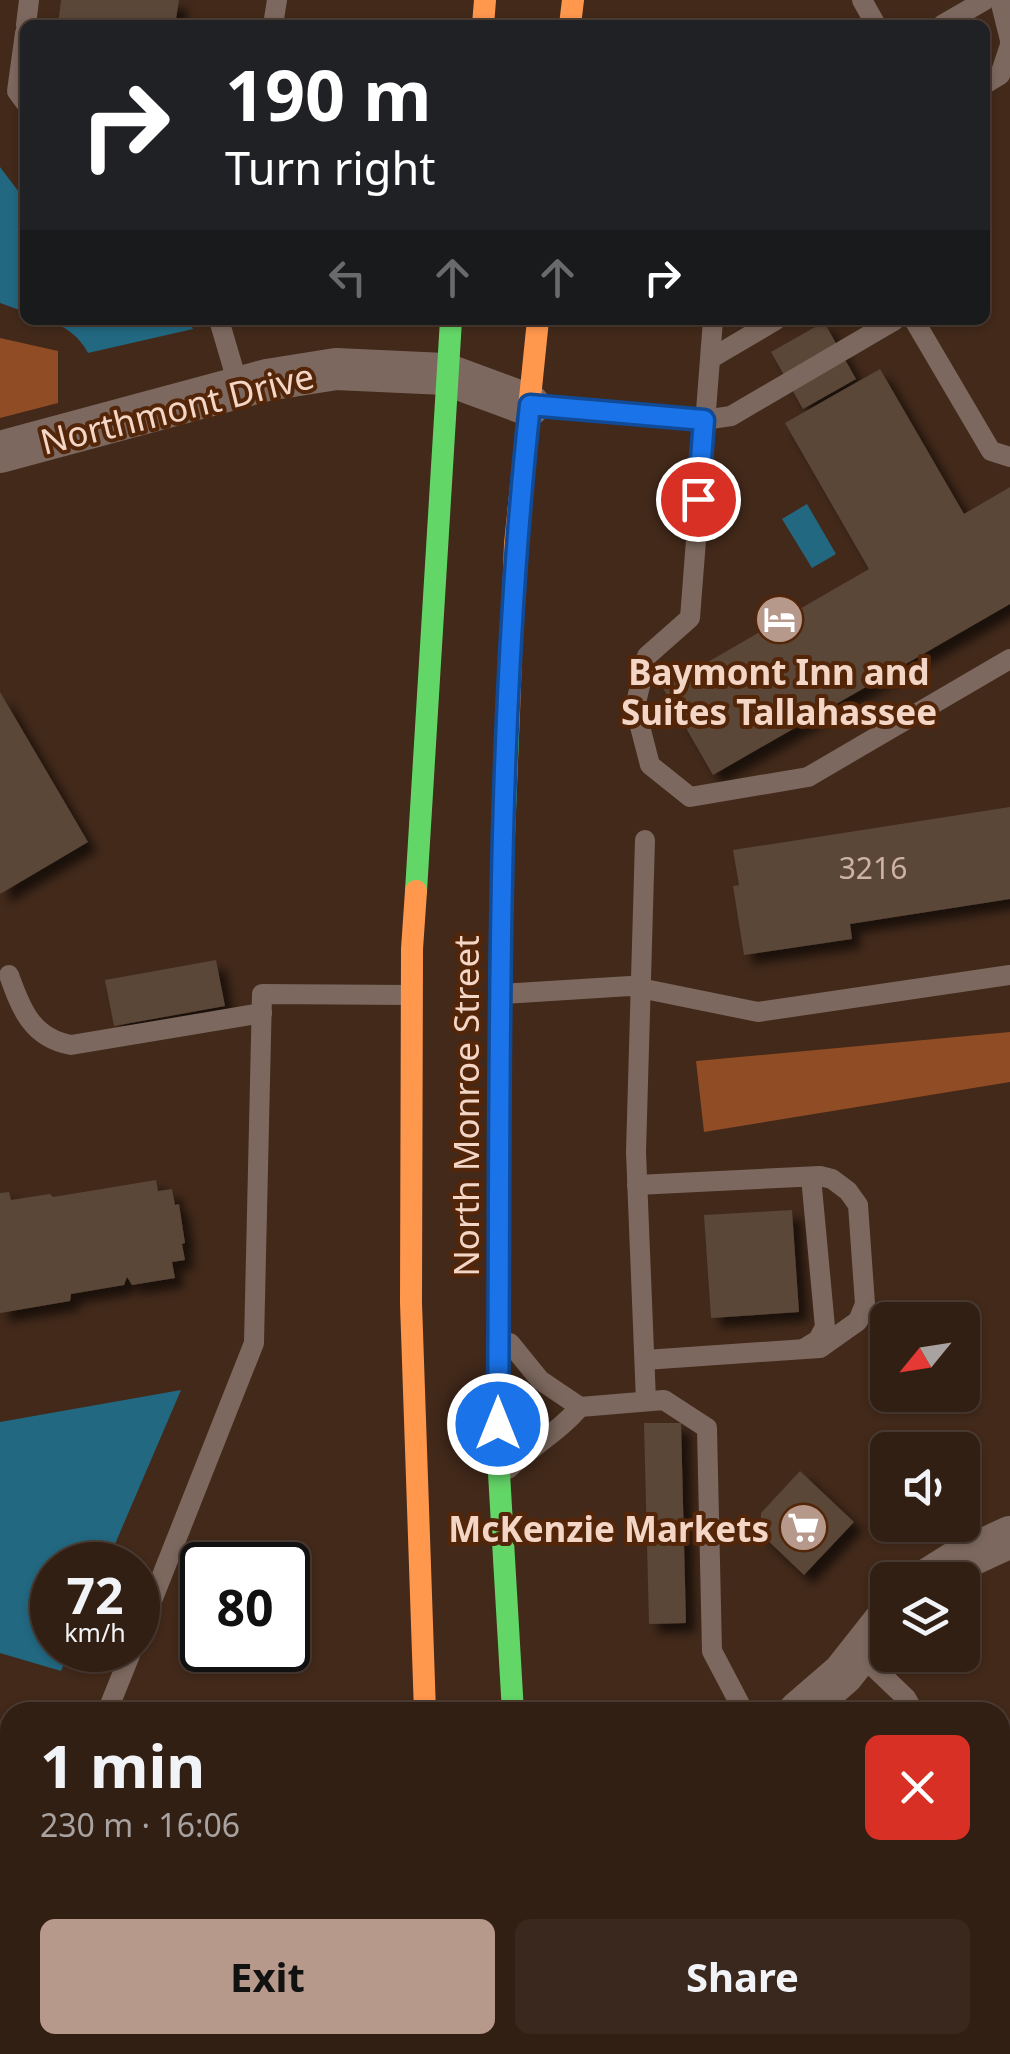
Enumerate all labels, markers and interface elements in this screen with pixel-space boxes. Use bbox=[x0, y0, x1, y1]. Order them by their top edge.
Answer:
text: 190 m bbox=[225, 46, 432, 142]
icon: right bbox=[60, 60, 190, 190]
text: Turn right bbox=[225, 137, 436, 198]
icon: left bbox=[320, 250, 375, 305]
icon: ahead bbox=[425, 250, 480, 305]
icon: ahead bbox=[530, 250, 585, 305]
icon: right bbox=[635, 250, 690, 305]
street label: Northmont Drive bbox=[35, 351, 319, 465]
pin bbox=[656, 457, 741, 542]
icon: arrive bbox=[671, 472, 726, 527]
hotel icon: Baymont Inn and Suites Tallahassee bbox=[753, 593, 805, 645]
place label: Baymont Inn and Suites Tallahassee bbox=[621, 648, 937, 735]
house number: 3216 bbox=[839, 847, 907, 888]
street label: North Monroe Street bbox=[442, 935, 489, 1277]
north arrow bbox=[870, 1302, 980, 1412]
map controls bbox=[870, 1302, 980, 1672]
position arrow bbox=[446, 1372, 550, 1476]
button: sound bbox=[870, 1432, 980, 1542]
supermarket icon: McKenzie Markets bbox=[778, 1502, 830, 1554]
place label: McKenzie Markets bbox=[448, 1505, 769, 1552]
speed limit sign: 80 bbox=[180, 1542, 310, 1672]
text: 72 bbox=[66, 1561, 124, 1629]
button: layers bbox=[870, 1562, 980, 1672]
text: km/h bbox=[64, 1615, 126, 1649]
text: 1 min bbox=[40, 1724, 205, 1806]
button: close bbox=[865, 1735, 970, 1840]
text: 230 m · 16:06 bbox=[40, 1803, 240, 1846]
button: Exit bbox=[40, 1919, 495, 2034]
button: Share bbox=[515, 1919, 970, 2034]

